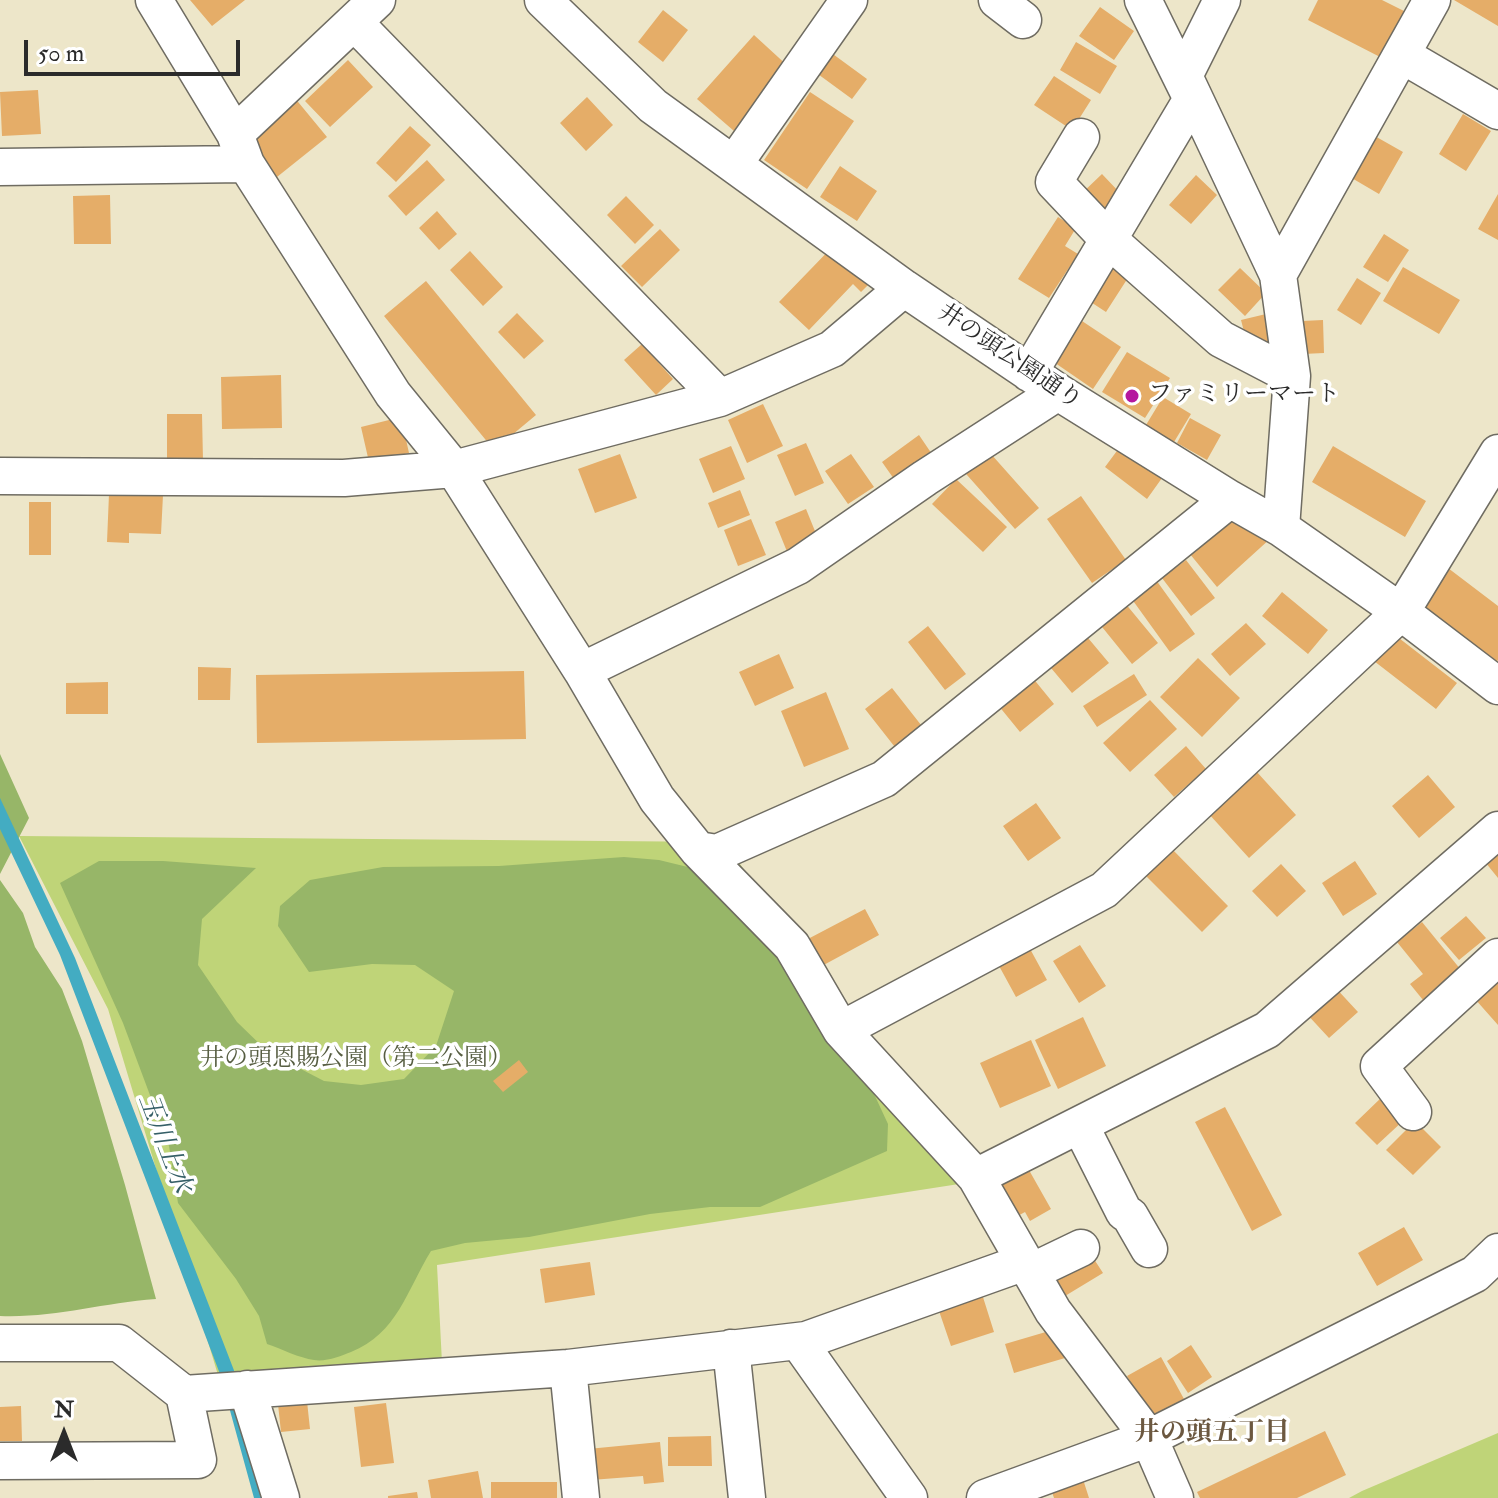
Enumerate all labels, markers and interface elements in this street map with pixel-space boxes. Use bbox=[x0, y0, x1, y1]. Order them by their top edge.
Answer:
scale bar bbox=[28, 24, 244, 74]
text: 50 m bbox=[38, 38, 84, 69]
street label: 井の頭公園通り bbox=[931, 299, 1087, 417]
place label: ファミリーマート bbox=[1148, 382, 1340, 410]
marker: ファミリーマート bbox=[1123, 387, 1141, 405]
park label: 井の頭恩賜公園（第二公園） bbox=[200, 1046, 512, 1074]
water label: 玉川上水 bbox=[130, 1090, 196, 1198]
north arrow bbox=[24, 1394, 104, 1474]
text: N bbox=[54, 1396, 74, 1424]
district label: 井の頭五丁目 bbox=[1134, 1418, 1290, 1450]

